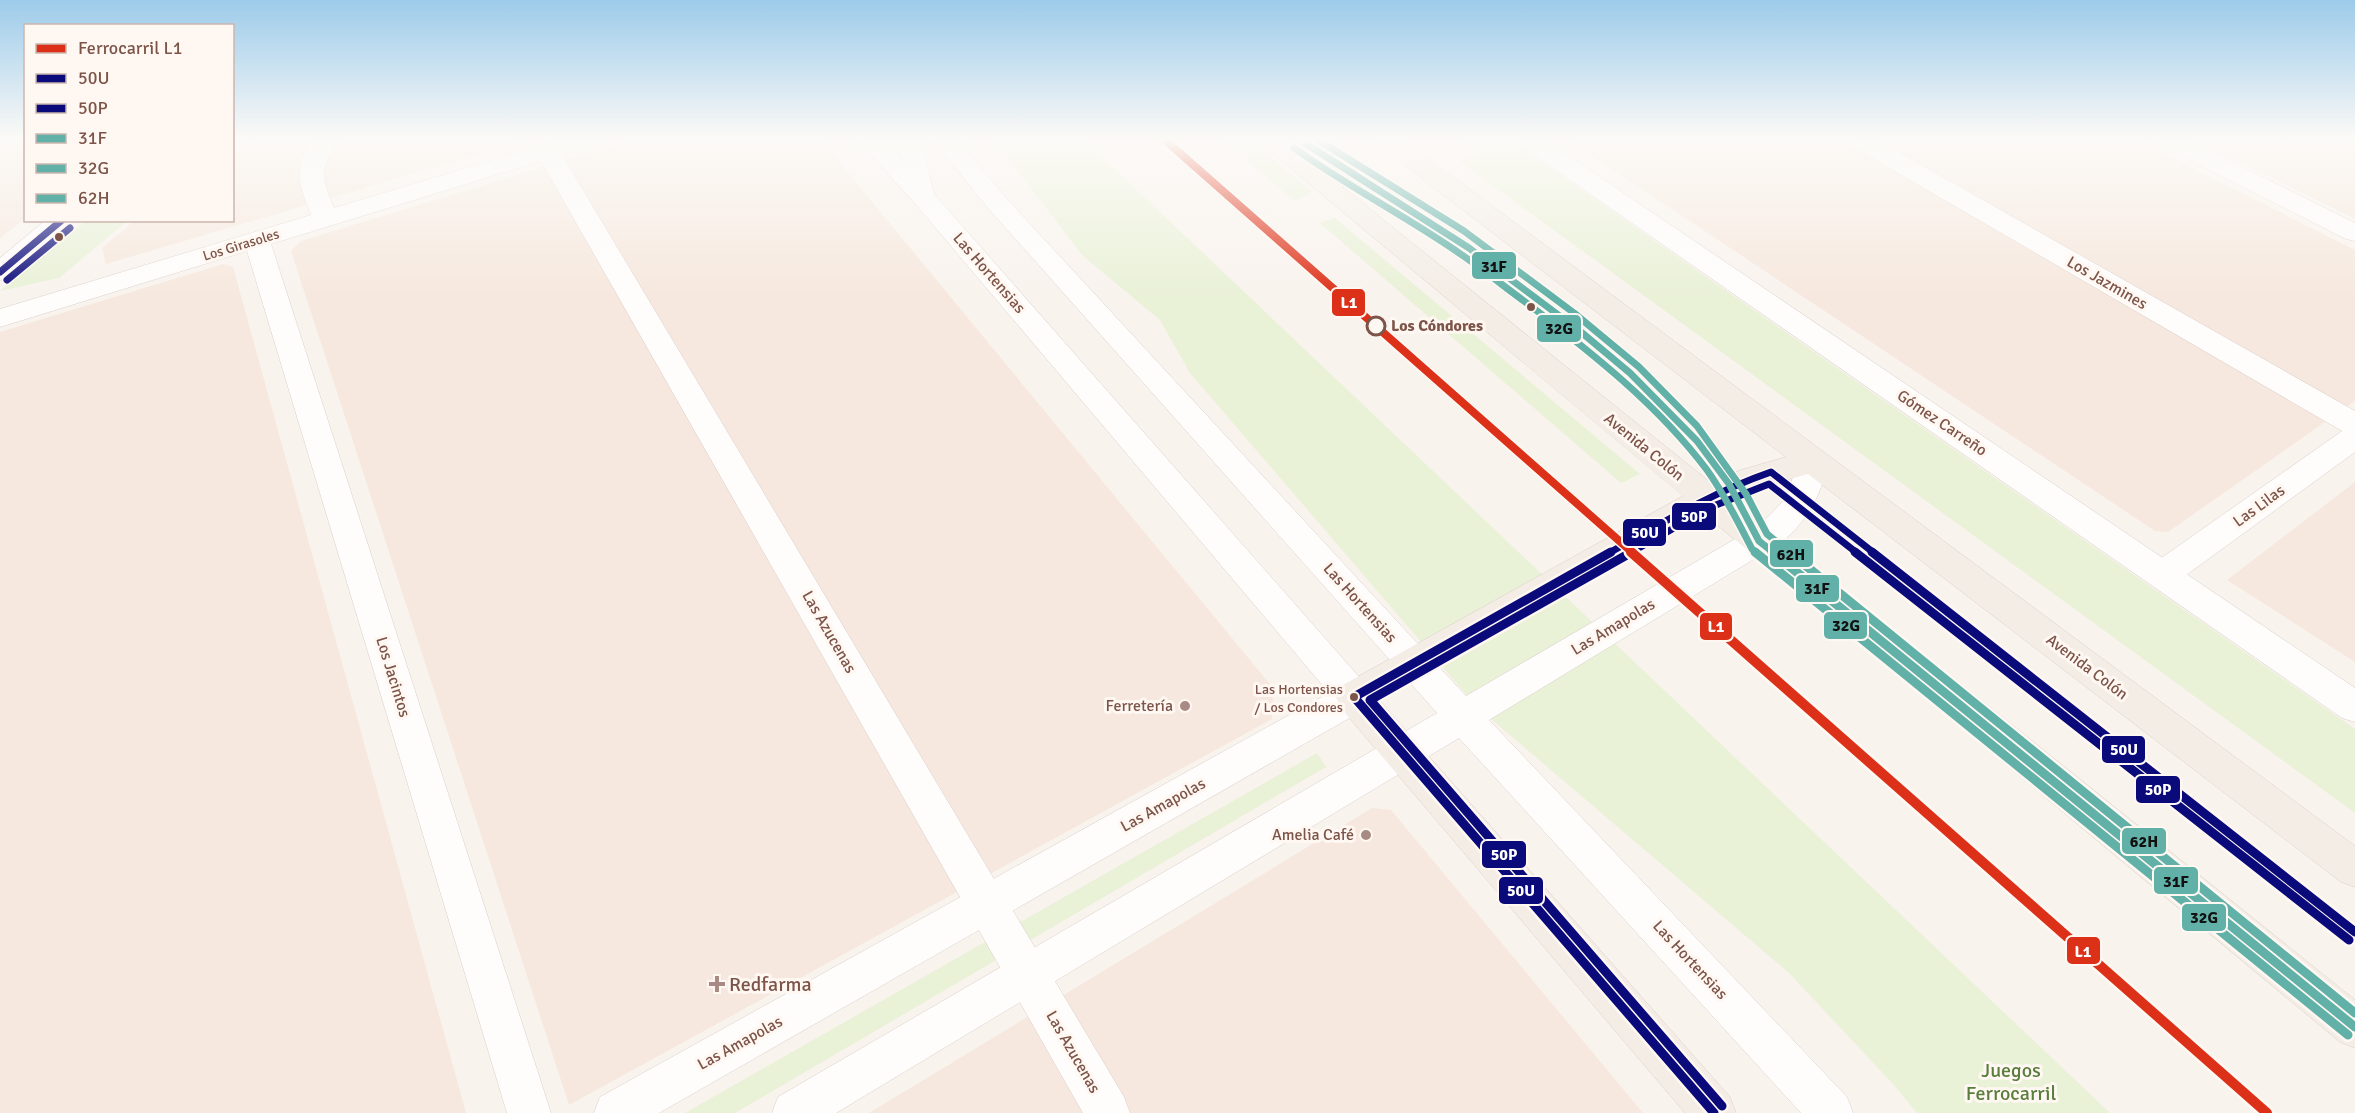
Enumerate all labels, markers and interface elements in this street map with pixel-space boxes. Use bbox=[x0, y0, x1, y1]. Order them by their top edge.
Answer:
legend bbox=[24, 24, 234, 222]
text: Ferrocarril L1 bbox=[78, 37, 182, 59]
text: 50U bbox=[78, 67, 109, 89]
text: 50P bbox=[78, 97, 108, 119]
text: 31F bbox=[78, 127, 107, 149]
text: 32G bbox=[78, 157, 109, 179]
text: 62H bbox=[78, 187, 110, 209]
street label: Los Girasoles bbox=[201, 225, 281, 265]
street label: Las Hortensias bbox=[948, 228, 1030, 318]
unlabelled marker bbox=[53, 231, 65, 243]
line badge: 31F bbox=[1471, 251, 1517, 280]
street label: Los Jazmines bbox=[2063, 252, 2151, 314]
text: 31F bbox=[1481, 257, 1507, 277]
line badge: L1 bbox=[1331, 288, 1366, 317]
text: L1 bbox=[1341, 293, 1358, 313]
unlabelled marker bbox=[1525, 301, 1537, 313]
line badge: 32G bbox=[1536, 314, 1582, 343]
marker: Los Cóndores bbox=[1366, 316, 1386, 336]
place label: Los Cóndores bbox=[1391, 316, 1483, 336]
text: 32G bbox=[1545, 319, 1573, 339]
street label: Gómez Carreño bbox=[1893, 386, 1991, 460]
street label: Avenida Colón bbox=[1600, 409, 1688, 485]
street label: Las Lilas bbox=[2229, 481, 2289, 531]
line badge: 50P bbox=[1671, 502, 1717, 531]
text: 50P bbox=[1681, 507, 1707, 527]
line badge: 50U bbox=[1622, 518, 1667, 547]
text: 50U bbox=[1631, 523, 1659, 543]
line badge: 62H bbox=[1769, 539, 1814, 568]
text: 62H bbox=[1777, 545, 1805, 565]
street label: Las Hortensias bbox=[1319, 559, 1401, 647]
line badge: 31F bbox=[1795, 574, 1840, 603]
text: 31F bbox=[1804, 579, 1830, 599]
street label: Las Azucenas bbox=[797, 587, 861, 677]
street label: Las Amapolas bbox=[1568, 594, 1658, 660]
line badge: 32G bbox=[1823, 611, 1868, 640]
line badge: L1 bbox=[1699, 612, 1733, 641]
text: 32G bbox=[1832, 616, 1860, 636]
text: L1 bbox=[1708, 617, 1725, 637]
street label: Avenida Colón bbox=[2042, 630, 2132, 704]
street label: Los Jacintos bbox=[371, 634, 415, 720]
place label: Las Hortensias / Los Condores bbox=[1255, 681, 1343, 716]
marker: Las Hortensias / Los Condores bbox=[1348, 691, 1360, 703]
place label: Ferretería bbox=[1106, 696, 1173, 716]
marker: Ferretería bbox=[1178, 699, 1192, 713]
line badge: 50U bbox=[2101, 735, 2146, 764]
text: 50U bbox=[2110, 740, 2138, 760]
street label: Las Amapolas bbox=[1117, 773, 1209, 837]
line badge: 50P bbox=[2135, 775, 2181, 804]
text: 50P bbox=[2145, 780, 2171, 800]
place label: Amelia Café bbox=[1272, 825, 1354, 845]
line badge: 62H bbox=[2121, 827, 2167, 855]
marker: Amelia Café bbox=[1359, 828, 1373, 842]
text: 62H bbox=[2130, 832, 2158, 852]
line badge: 50P bbox=[1481, 840, 1527, 869]
text: 50P bbox=[1491, 845, 1517, 865]
line badge: 31F bbox=[2153, 866, 2199, 895]
text: 31F bbox=[2163, 872, 2189, 892]
line badge: 50U bbox=[1498, 876, 1544, 905]
text: 50U bbox=[1507, 881, 1535, 901]
line badge: 32G bbox=[2181, 903, 2227, 932]
text: 32G bbox=[2190, 908, 2218, 928]
street label: Las Hortensias bbox=[1648, 916, 1732, 1004]
line badge: L1 bbox=[2066, 936, 2101, 965]
text: L1 bbox=[2075, 942, 2092, 962]
place label: Redfarma bbox=[729, 972, 812, 997]
marker: Redfarma bbox=[710, 977, 724, 991]
street label: Las Azucenas bbox=[1041, 1007, 1105, 1097]
street label: Las Amapolas bbox=[694, 1011, 786, 1075]
park label: Juegos Ferrocarril bbox=[1966, 1058, 2056, 1106]

